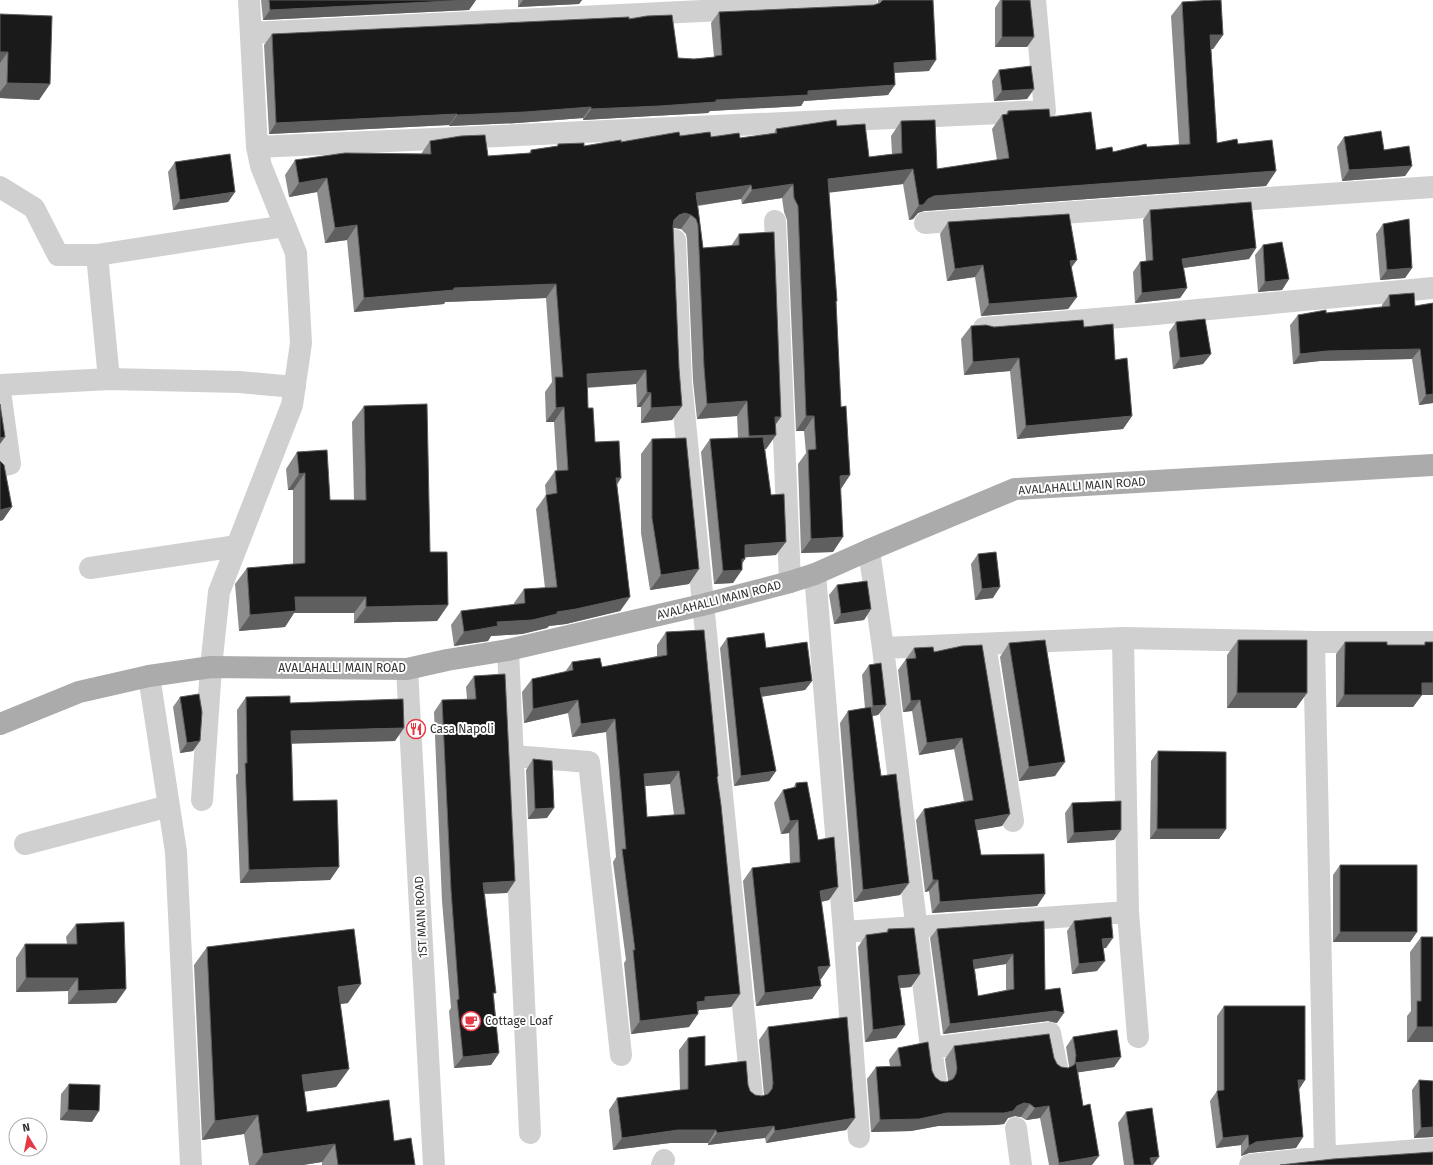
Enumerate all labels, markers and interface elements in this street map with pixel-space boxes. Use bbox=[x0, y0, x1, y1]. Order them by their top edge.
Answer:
street label: AVALAHALLI MAIN ROAD bbox=[1018, 475, 1146, 497]
street label: AVALAHALLI MAIN ROAD bbox=[655, 578, 783, 622]
street label: AVALAHALLI MAIN ROAD bbox=[278, 661, 406, 675]
restaurant icon: Casa Napoli bbox=[405, 718, 427, 740]
place label: Casa Napoli bbox=[430, 722, 494, 736]
street label: 1ST MAIN ROAD bbox=[412, 875, 430, 958]
cafe icon: Cottage Loaf bbox=[460, 1010, 482, 1032]
place label: Cottage Loaf bbox=[485, 1014, 553, 1028]
north arrow bbox=[8, 1117, 48, 1157]
text: N bbox=[22, 1121, 31, 1135]

